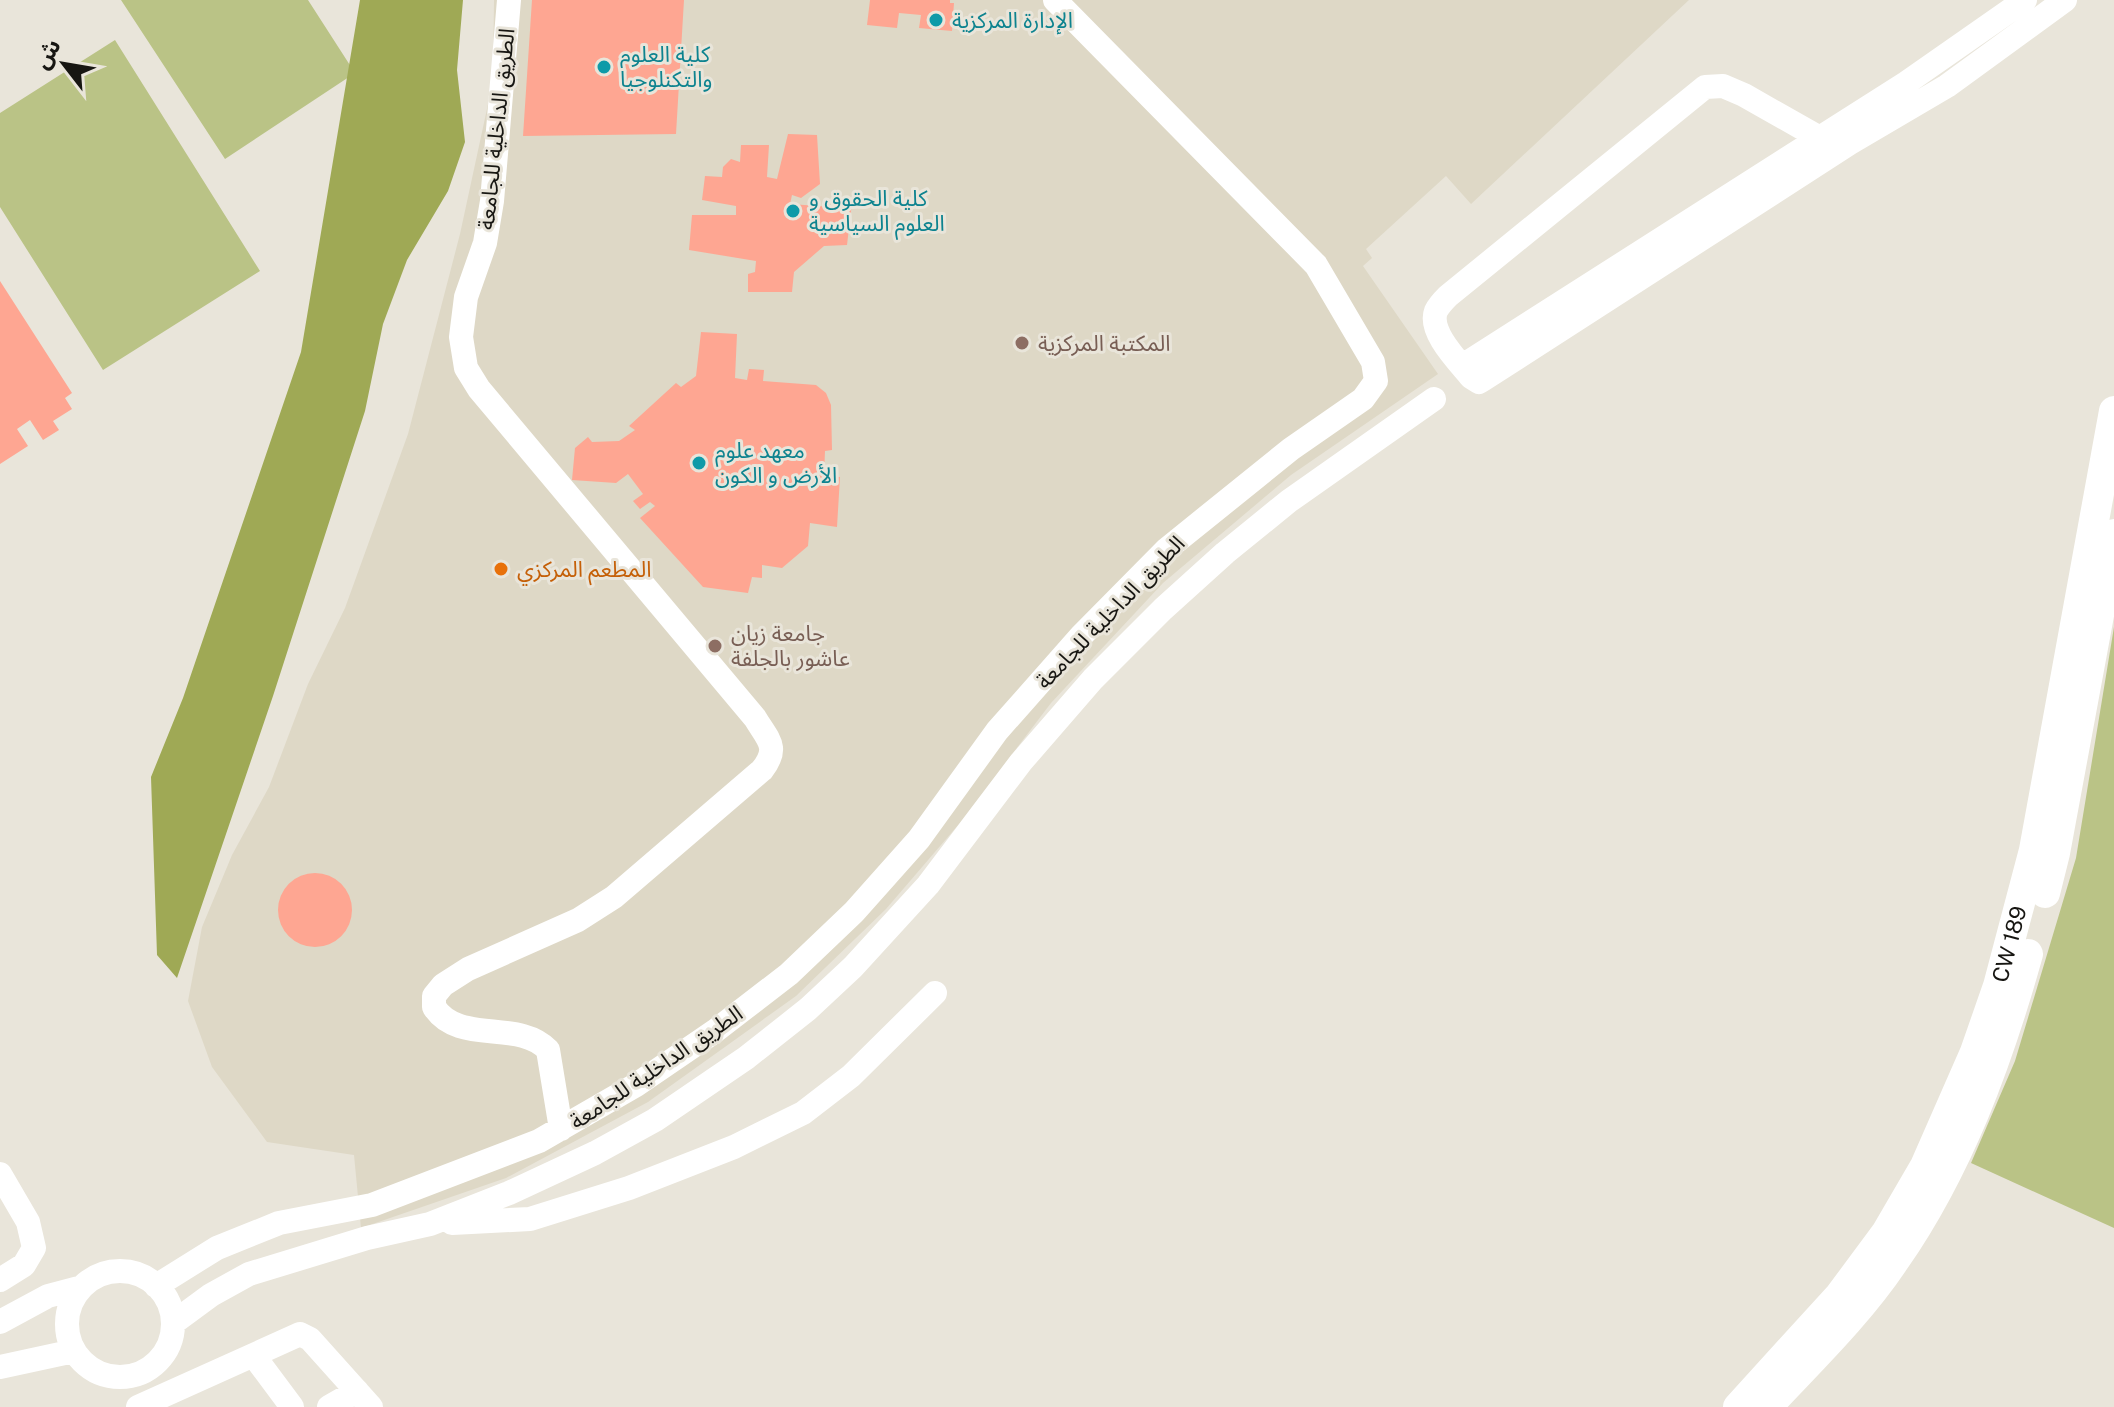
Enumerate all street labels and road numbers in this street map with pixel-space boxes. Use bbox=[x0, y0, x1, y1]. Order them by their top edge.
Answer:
street label: الطريق الداخلية للجامعة bbox=[472, 27, 521, 231]
street label: الطريق الداخلية للجامعة bbox=[1030, 530, 1190, 695]
street label: CW 189 bbox=[1987, 903, 2032, 985]
street label: الطريق الداخلية للجامعة bbox=[565, 1000, 748, 1135]

